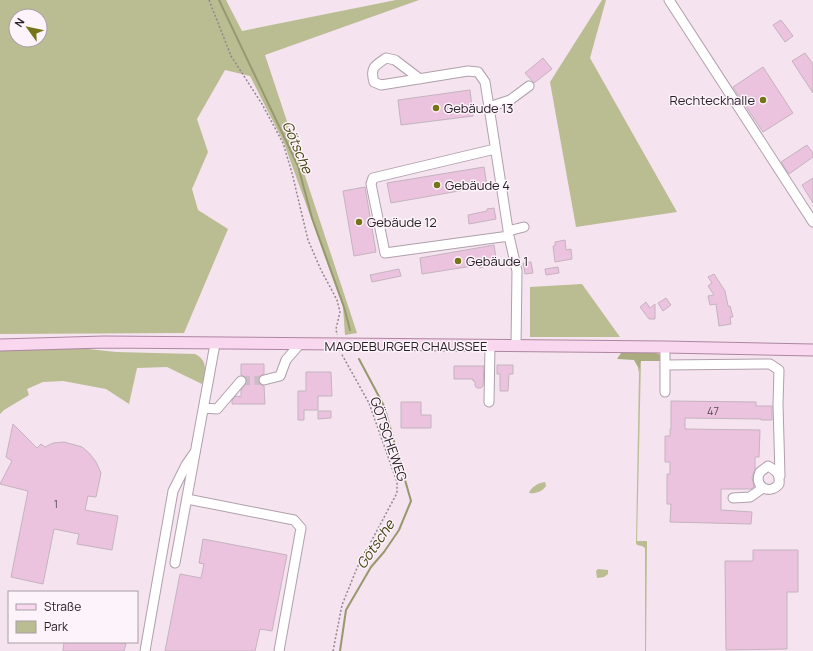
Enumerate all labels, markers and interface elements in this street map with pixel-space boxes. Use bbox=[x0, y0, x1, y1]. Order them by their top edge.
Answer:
north arrow bbox=[8, 8, 48, 48]
text: N bbox=[11, 15, 28, 30]
place label: Rechteckhalle bbox=[669, 91, 755, 109]
marker: Rechteckhalle bbox=[758, 95, 768, 105]
place label: Gebäude 13 bbox=[444, 99, 514, 117]
marker: Gebäude 13 bbox=[431, 103, 441, 113]
water label: Götsche bbox=[278, 118, 318, 177]
place label: Gebäude 4 bbox=[445, 176, 510, 194]
marker: Gebäude 4 bbox=[432, 180, 442, 190]
place label: Gebäude 12 bbox=[367, 213, 437, 231]
marker: Gebäude 12 bbox=[354, 217, 364, 227]
place label: Gebäude 1 bbox=[466, 252, 528, 270]
marker: Gebäude 1 bbox=[453, 256, 463, 266]
street label: MAGDEBURGER CHAUSSEE bbox=[325, 337, 487, 355]
street label: GÖTSCHEWEG bbox=[366, 394, 412, 484]
house number: 47 bbox=[707, 403, 719, 418]
house number: 1 bbox=[54, 496, 58, 511]
water label: Götsche bbox=[352, 515, 399, 572]
legend bbox=[8, 591, 138, 643]
text: Straße bbox=[44, 598, 81, 615]
text: Park bbox=[44, 618, 69, 635]

